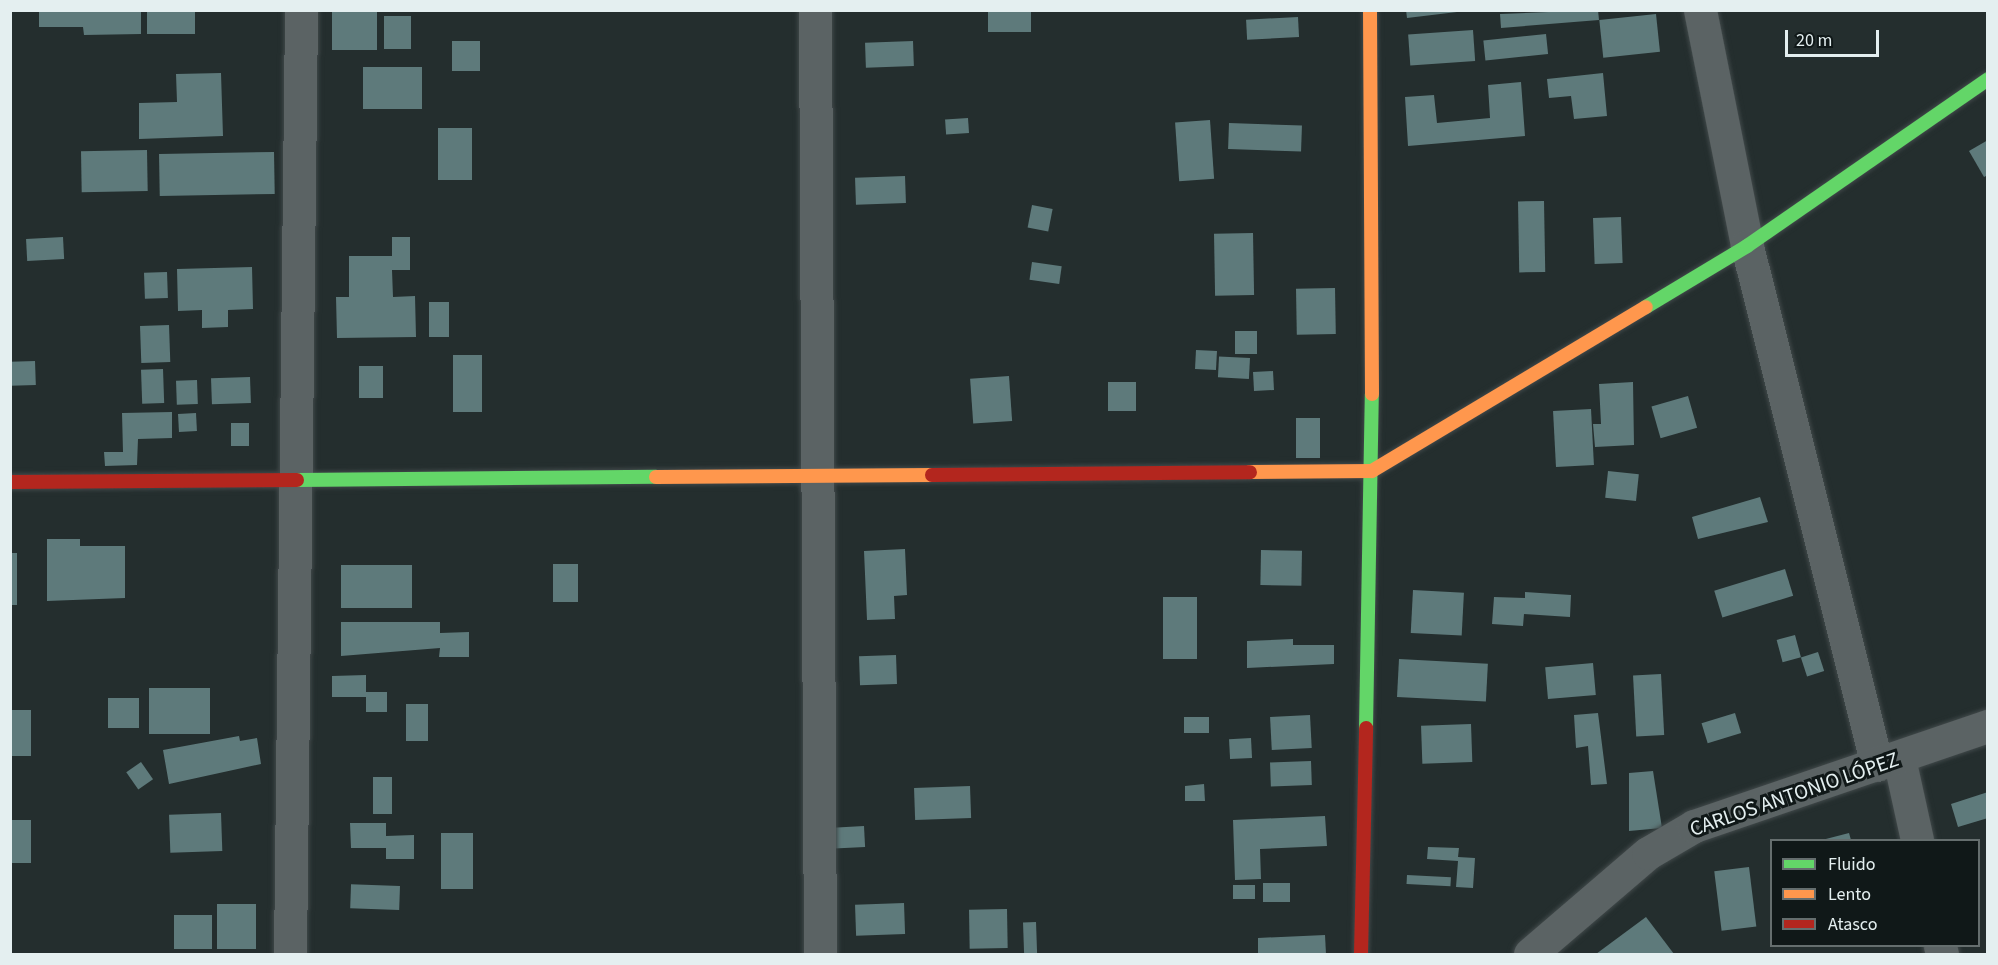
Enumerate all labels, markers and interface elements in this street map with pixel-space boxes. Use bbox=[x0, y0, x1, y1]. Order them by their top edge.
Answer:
scale bar bbox=[1788, 18, 1882, 56]
text: 20 m bbox=[1796, 28, 1832, 53]
street label: CARLOS ANTONIO LÓPEZ bbox=[1686, 746, 1902, 842]
legend bbox=[1770, 839, 1980, 947]
text: Fluido bbox=[1828, 852, 1875, 877]
text: Lento bbox=[1828, 882, 1871, 907]
text: Atasco bbox=[1828, 912, 1877, 937]

